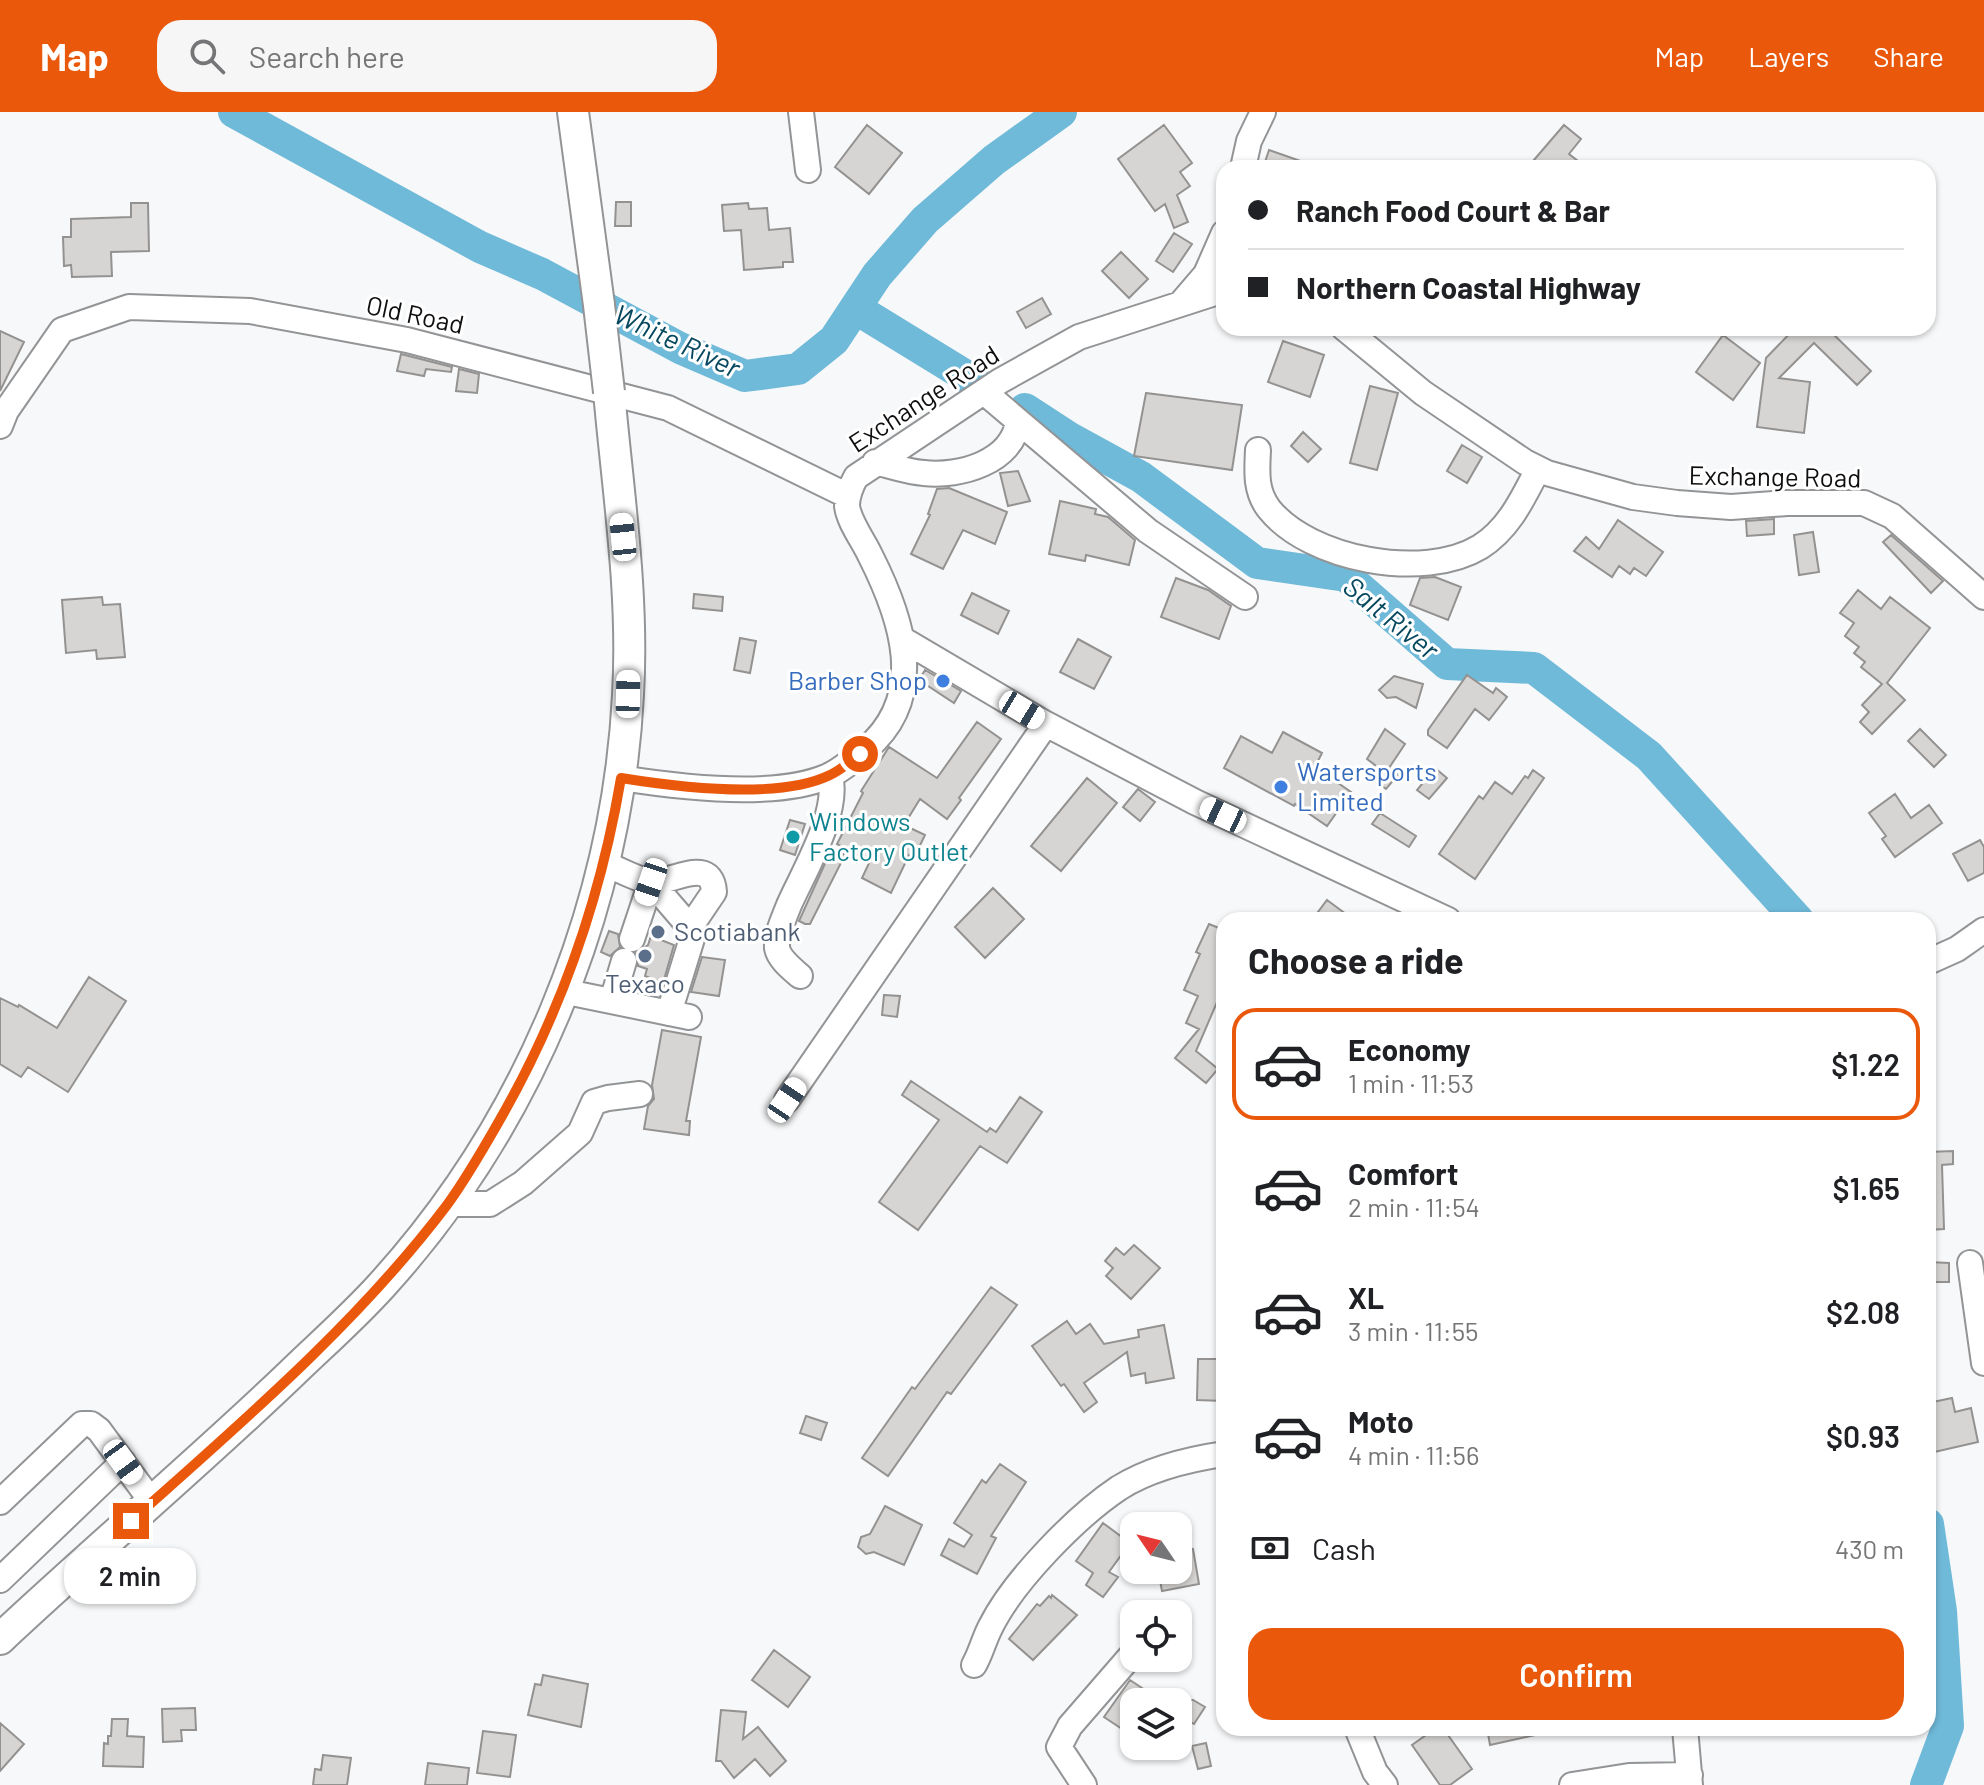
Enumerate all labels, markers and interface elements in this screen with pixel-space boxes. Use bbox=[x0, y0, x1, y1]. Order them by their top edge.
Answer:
search box bbox=[157, 20, 717, 92]
text: Map bbox=[40, 33, 109, 79]
icon: search bbox=[185, 34, 229, 78]
text: Search here bbox=[249, 38, 405, 74]
text: Map bbox=[1654, 39, 1704, 73]
text: Layers bbox=[1748, 39, 1829, 73]
text: Share bbox=[1873, 39, 1944, 73]
text: Ranch Food Court & Bar bbox=[1296, 192, 1610, 228]
text: Northern Coastal Highway bbox=[1296, 269, 1641, 305]
street label: Old Road bbox=[364, 288, 467, 339]
water label: White River bbox=[609, 296, 747, 385]
street label: Exchange Road bbox=[842, 338, 1004, 458]
street label: Exchange Road bbox=[1688, 458, 1862, 493]
car bbox=[609, 512, 637, 562]
water label: Salt River bbox=[1337, 569, 1447, 667]
place label: Barber Shop bbox=[788, 664, 927, 695]
car bbox=[616, 670, 640, 718]
marker: Barber Shop bbox=[934, 672, 952, 690]
car bbox=[995, 687, 1049, 733]
route start bbox=[842, 736, 878, 772]
place label: Watersports Limited bbox=[1297, 755, 1437, 816]
marker: Watersports Limited bbox=[1272, 778, 1290, 796]
car bbox=[1196, 794, 1250, 836]
place label: Windows Factory Outlet bbox=[809, 805, 969, 866]
marker: Windows Factory Outlet bbox=[784, 828, 802, 846]
car bbox=[632, 855, 670, 909]
place label: Scotiabank bbox=[674, 915, 801, 946]
marker: Scotiabank bbox=[649, 923, 667, 941]
text: Choose a ride bbox=[1248, 938, 1464, 981]
marker: Texaco bbox=[636, 947, 654, 965]
place label: Texaco bbox=[605, 967, 685, 998]
icon: car bbox=[1252, 1028, 1324, 1100]
text: Economy bbox=[1348, 1031, 1471, 1067]
text: $1.22 bbox=[1831, 1046, 1900, 1082]
text: 1 min · 11:53 bbox=[1348, 1067, 1474, 1098]
car bbox=[764, 1073, 810, 1127]
icon: car bbox=[1252, 1152, 1324, 1224]
text: Comfort bbox=[1348, 1155, 1458, 1191]
text: $1.65 bbox=[1832, 1170, 1900, 1206]
text: 2 min · 11:54 bbox=[1348, 1191, 1480, 1222]
icon: car bbox=[1252, 1276, 1324, 1348]
text: XL bbox=[1348, 1279, 1384, 1315]
text: $2.08 bbox=[1826, 1294, 1900, 1330]
text: 3 min · 11:55 bbox=[1348, 1315, 1478, 1346]
icon: car bbox=[1252, 1400, 1324, 1472]
text: Moto bbox=[1348, 1403, 1414, 1439]
text: $0.93 bbox=[1826, 1418, 1900, 1454]
car bbox=[99, 1436, 147, 1488]
text: 4 min · 11:56 bbox=[1348, 1439, 1479, 1470]
route end bbox=[113, 1503, 149, 1539]
north arrow bbox=[1120, 1512, 1192, 1584]
map controls bbox=[1120, 1512, 1192, 1760]
icon: cash bbox=[1248, 1526, 1292, 1570]
text: Cash bbox=[1312, 1530, 1376, 1566]
text: 430 m bbox=[1835, 1533, 1904, 1564]
callout: 2 min bbox=[65, 1549, 197, 1605]
text: 2 min bbox=[99, 1560, 161, 1591]
button: locate bbox=[1120, 1600, 1192, 1672]
button: Confirm bbox=[1248, 1628, 1904, 1720]
button: layers bbox=[1120, 1688, 1192, 1760]

